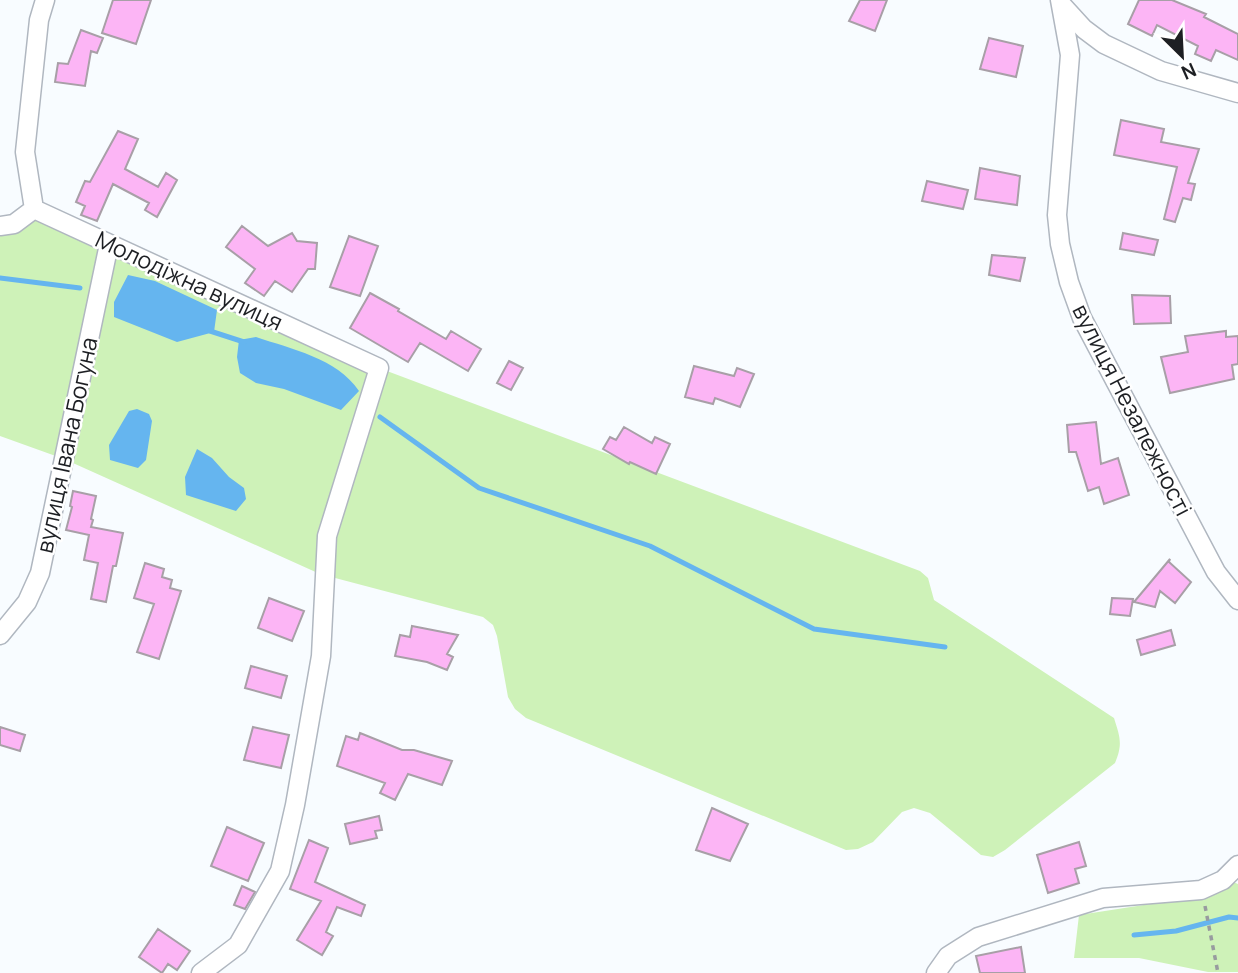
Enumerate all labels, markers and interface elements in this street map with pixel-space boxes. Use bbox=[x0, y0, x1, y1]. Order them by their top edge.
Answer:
north arrow bbox=[1147, 21, 1217, 91]
text: N bbox=[1177, 57, 1200, 86]
street label: Молодіжна вулиця bbox=[91, 223, 288, 338]
street label: вулиця Незалежності bbox=[1066, 298, 1200, 521]
street label: вулиця Івана Богуна bbox=[28, 334, 105, 556]

